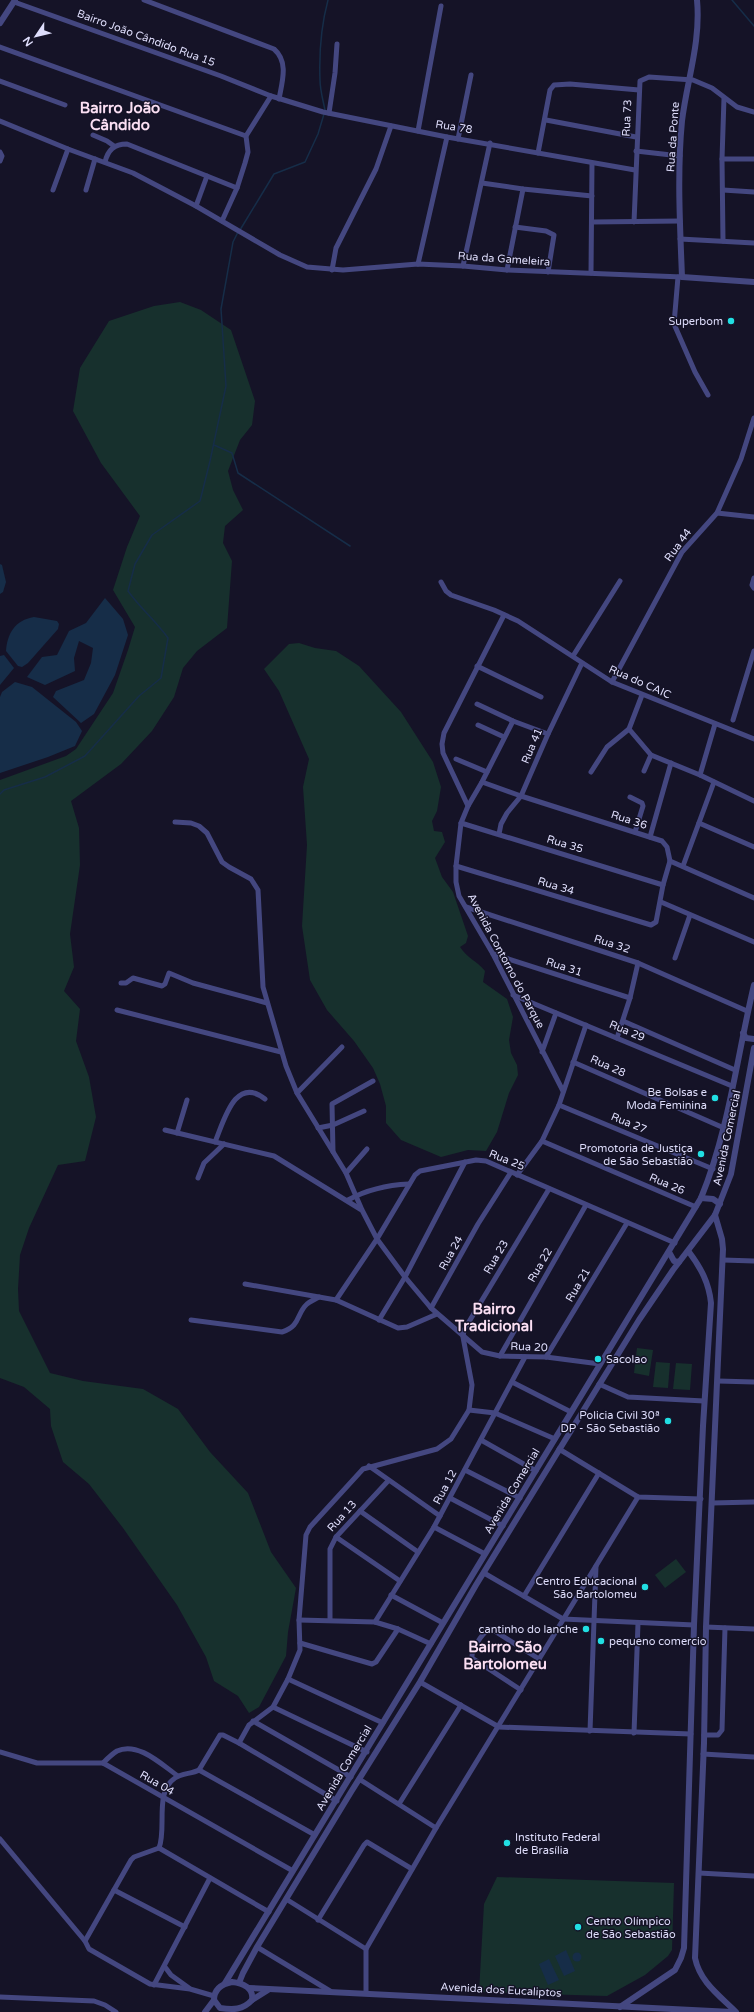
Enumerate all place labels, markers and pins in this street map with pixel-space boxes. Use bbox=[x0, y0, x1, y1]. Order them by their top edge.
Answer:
place label: Superbom bbox=[669, 315, 723, 328]
marker: Superbom bbox=[726, 316, 736, 326]
place label: Be Bolsas e Moda Feminina bbox=[626, 1086, 707, 1112]
marker: Be Bolsas e Moda Feminina bbox=[710, 1093, 720, 1103]
place label: Promotoria de Justiça de São Sebastião bbox=[579, 1142, 693, 1168]
marker: Promotoria de Justiça de São Sebastião bbox=[696, 1149, 706, 1159]
place label: Sacolao bbox=[606, 1353, 647, 1366]
marker: Sacolao bbox=[593, 1354, 603, 1364]
place label: Policia Civil 30ª DP - São Sebastião bbox=[560, 1409, 660, 1435]
marker: Policia Civil 30ª DP - São Sebastião bbox=[663, 1416, 673, 1426]
place label: Centro Educacional São Bartolomeu bbox=[535, 1575, 637, 1601]
marker: Centro Educacional São Bartolomeu bbox=[640, 1582, 650, 1592]
place label: cantinho do lanche bbox=[479, 1623, 578, 1636]
marker: cantinho do lanche bbox=[581, 1624, 591, 1634]
place label: pequeno comercio bbox=[609, 1635, 707, 1648]
marker: pequeno comercio bbox=[596, 1636, 606, 1646]
place label: Instituto Federal de Brasília bbox=[515, 1831, 600, 1857]
marker: Instituto Federal de Brasília bbox=[502, 1838, 512, 1848]
place label: Centro Olímpico de São Sebastião bbox=[586, 1915, 676, 1941]
marker: Centro Olímpico de São Sebastião bbox=[573, 1922, 583, 1932]

